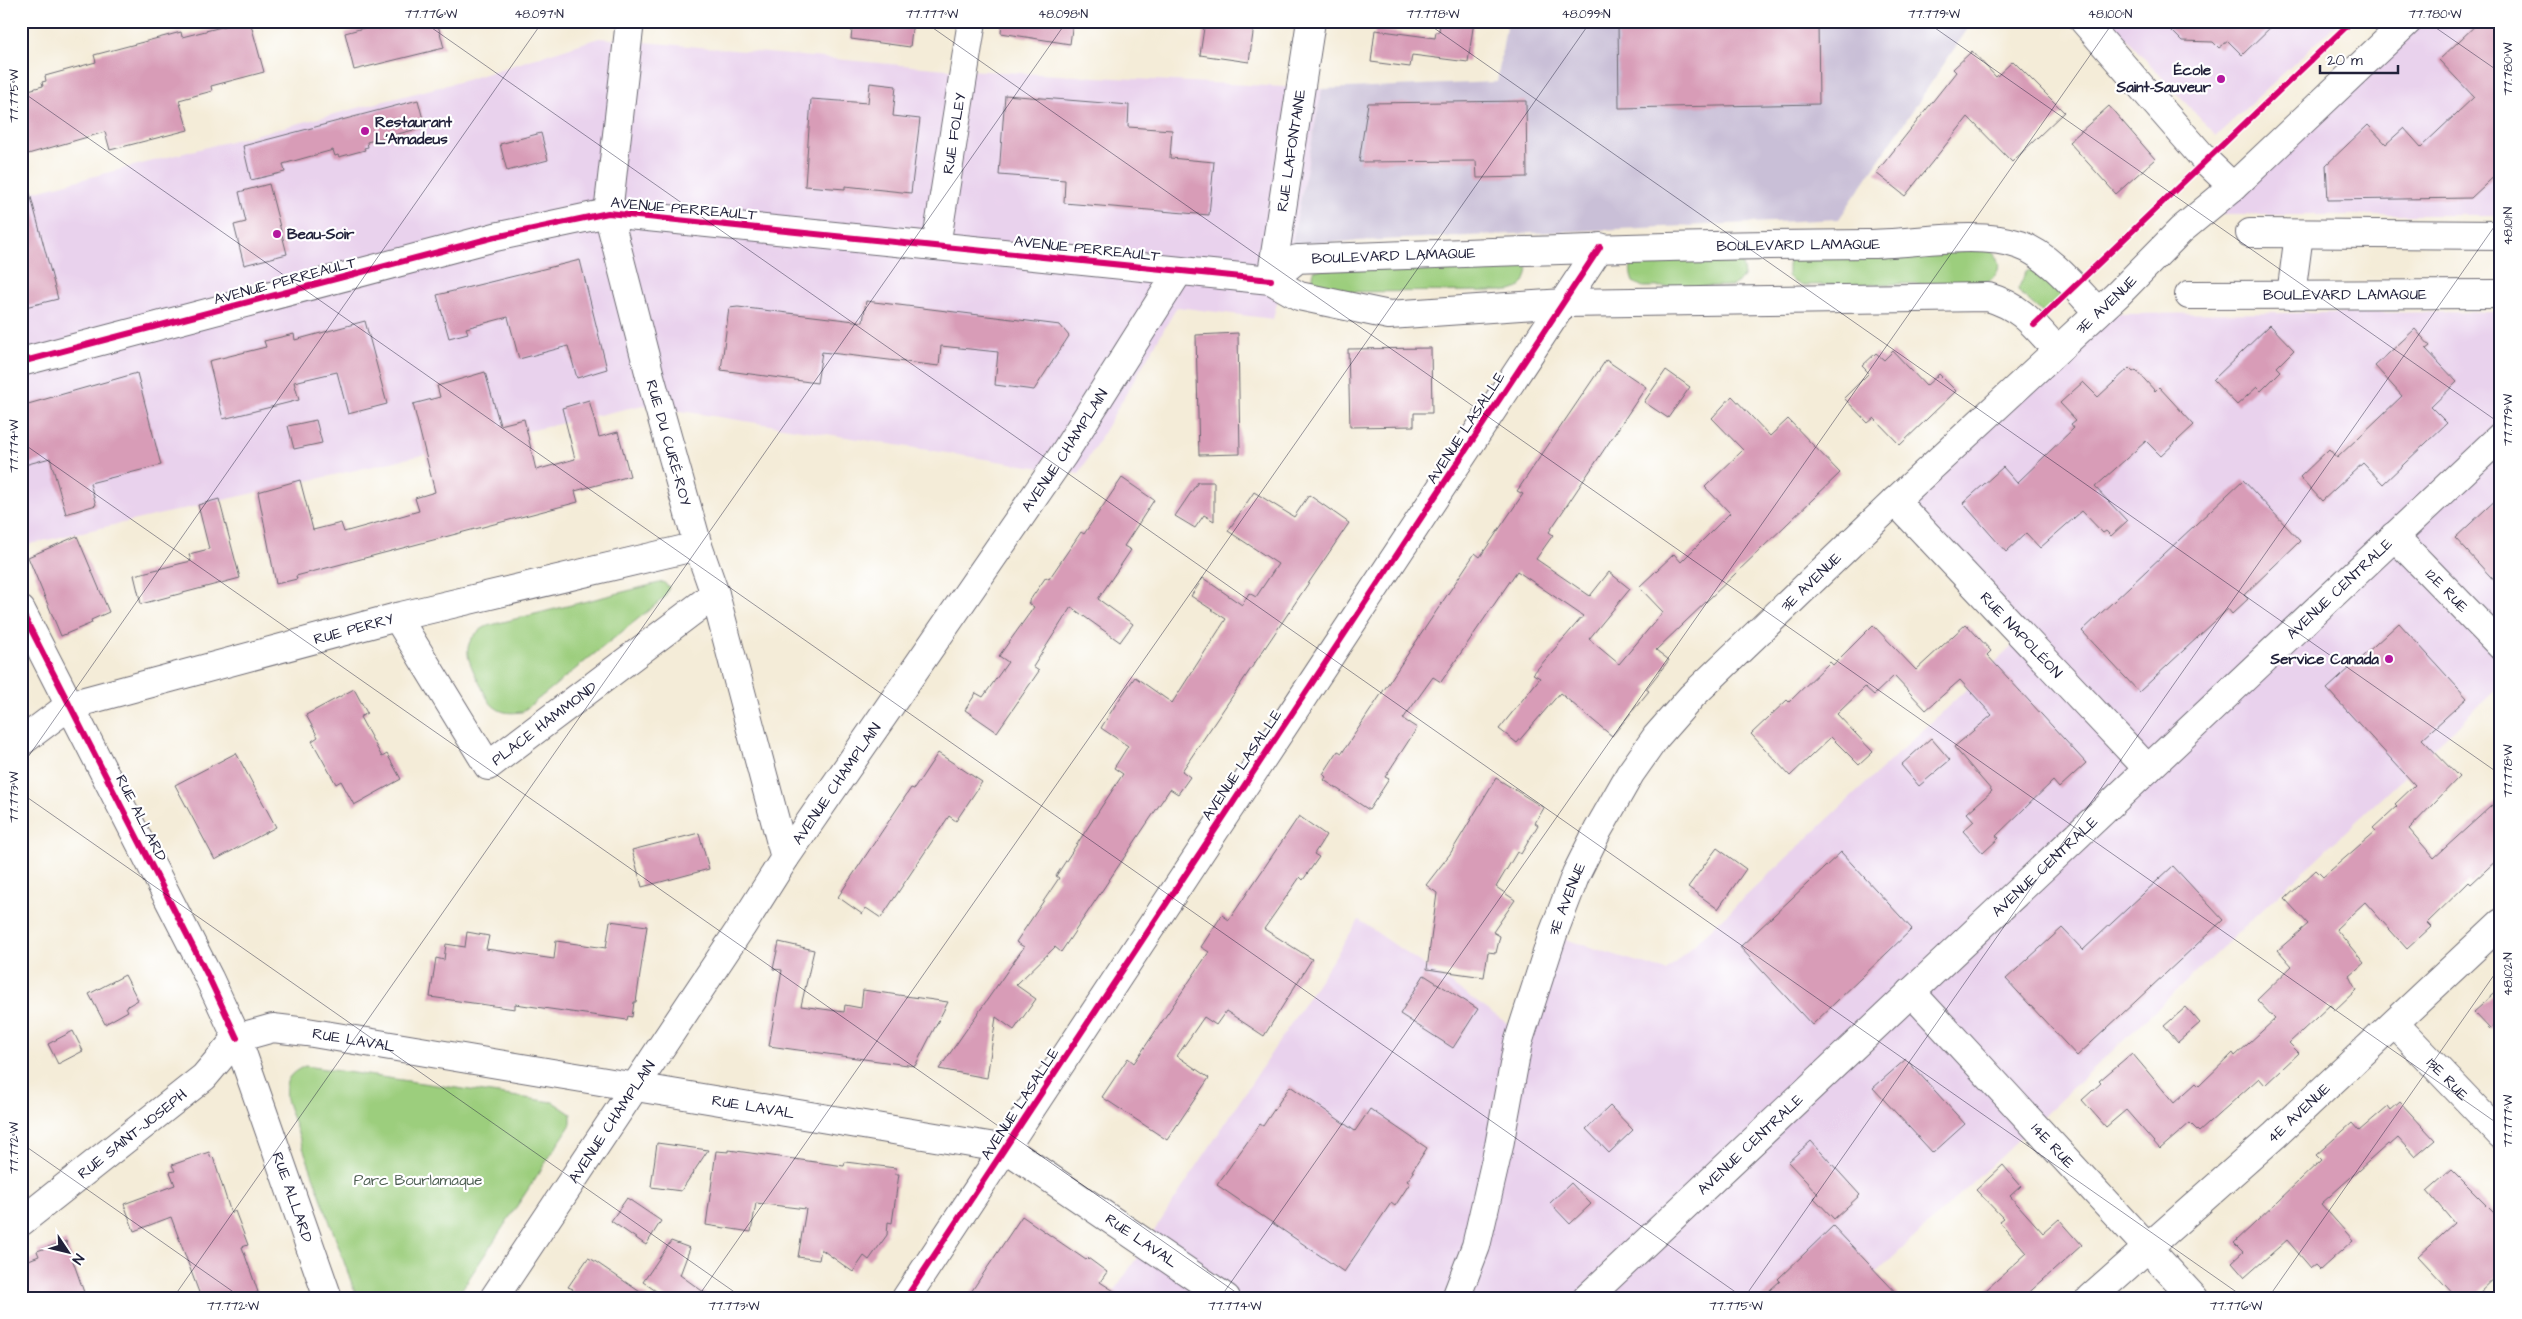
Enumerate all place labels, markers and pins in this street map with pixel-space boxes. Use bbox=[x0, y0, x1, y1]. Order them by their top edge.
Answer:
place label: École Saint-Sauveur bbox=[2116, 60, 2212, 98]
marker: École Saint-Sauveur bbox=[2215, 73, 2227, 85]
place label: Restaurant L'Amadeus bbox=[375, 112, 453, 150]
marker: Restaurant L'Amadeus bbox=[359, 125, 371, 137]
place label: Beau-Soir bbox=[287, 224, 355, 245]
marker: Beau-Soir bbox=[271, 228, 283, 240]
place label: Service Canada bbox=[2270, 649, 2379, 670]
marker: Service Canada bbox=[2383, 653, 2395, 665]

